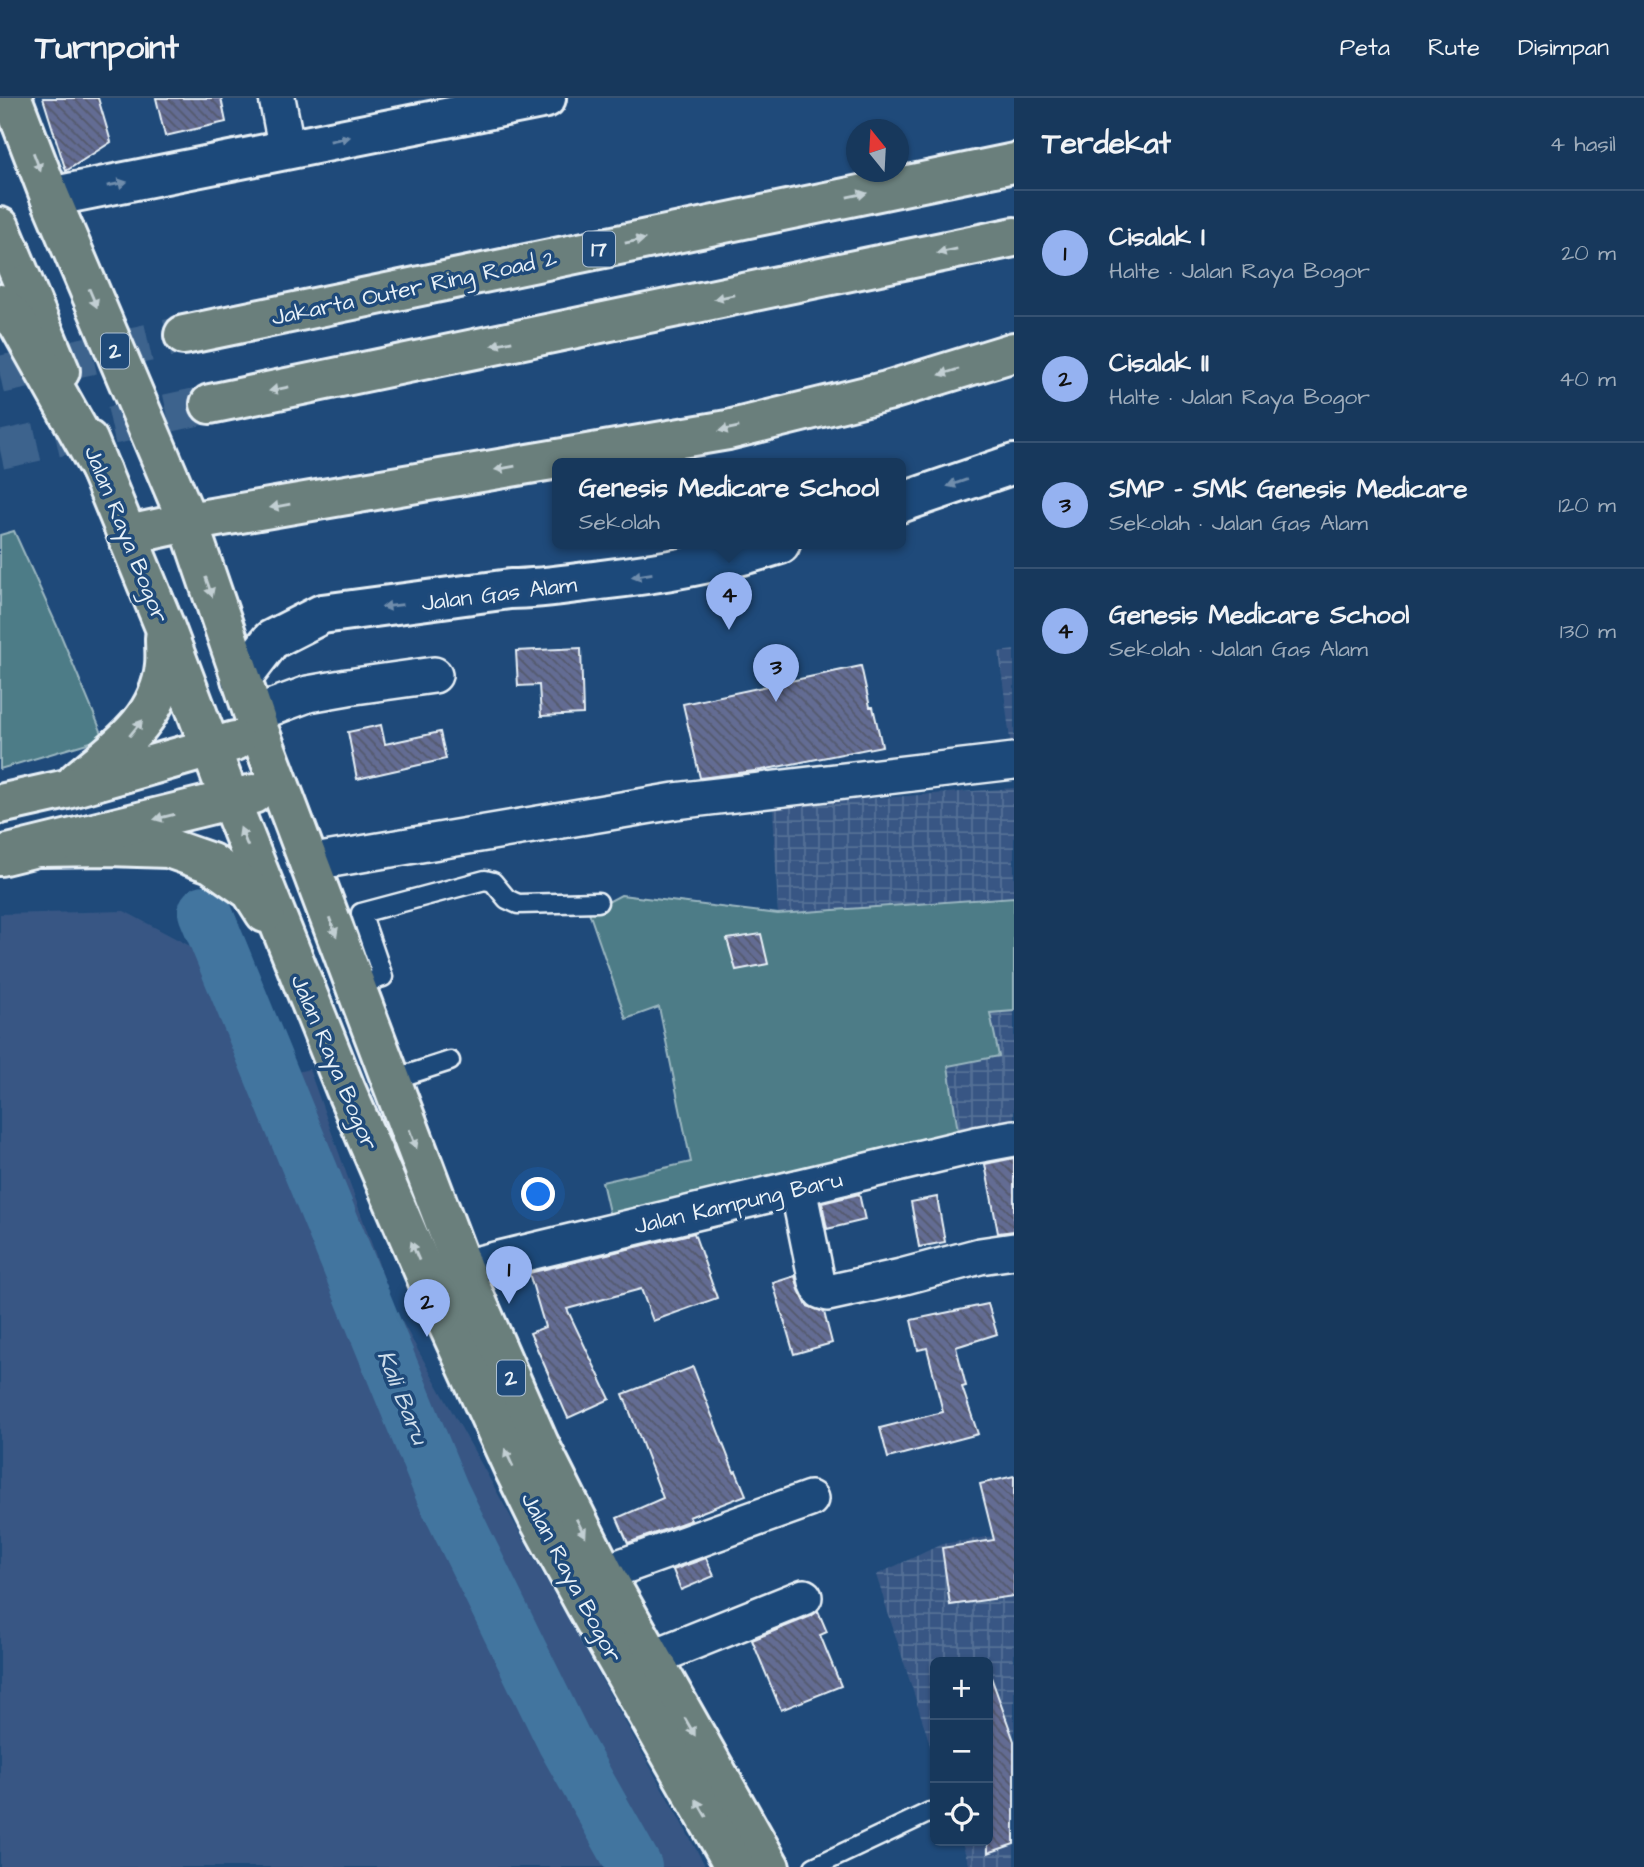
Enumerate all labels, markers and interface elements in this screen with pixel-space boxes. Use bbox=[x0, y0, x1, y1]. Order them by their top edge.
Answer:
text: Turnpoint bbox=[35, 25, 179, 71]
text: Peta bbox=[1340, 31, 1390, 65]
text: Rute bbox=[1428, 31, 1480, 65]
text: Disimpan bbox=[1518, 31, 1609, 65]
north arrow bbox=[846, 119, 909, 182]
text: Terdekat bbox=[1042, 123, 1171, 165]
text: 4 hasil bbox=[1549, 128, 1616, 160]
one-way arrow bbox=[329, 134, 351, 145]
one-way arrow bbox=[31, 151, 42, 172]
one-way arrow bbox=[106, 178, 128, 189]
one-way arrow bbox=[846, 190, 868, 201]
text: Cisalak I bbox=[1109, 219, 1205, 255]
road number: 17 bbox=[583, 232, 615, 266]
one-way arrow bbox=[624, 236, 646, 247]
text: 1 bbox=[1064, 237, 1066, 269]
text: 20 m bbox=[1561, 237, 1616, 269]
street label: Jakarta Outer Ring Road 2 bbox=[269, 242, 560, 335]
one-way arrow bbox=[936, 245, 958, 256]
text: Halte · Jalan Raya Bogor bbox=[1109, 255, 1370, 287]
one-way arrow bbox=[88, 287, 99, 308]
one-way arrow bbox=[713, 292, 735, 303]
road number: 2 bbox=[101, 334, 129, 368]
one-way arrow bbox=[491, 338, 513, 349]
text: Cisalak II bbox=[1109, 345, 1209, 381]
text: 2 bbox=[1058, 363, 1072, 395]
text: 40 m bbox=[1559, 363, 1616, 395]
one-way arrow bbox=[938, 367, 959, 378]
text: Halte · Jalan Raya Bogor bbox=[1109, 381, 1370, 413]
one-way arrow bbox=[268, 384, 290, 395]
one-way arrow bbox=[718, 424, 740, 435]
street label: Jalan Raya Bogor bbox=[75, 441, 176, 628]
popup bbox=[552, 458, 906, 549]
one-way arrow bbox=[494, 463, 516, 474]
text: Genesis Medicare School bbox=[579, 470, 879, 506]
text: SMP - SMK Genesis Medicare bbox=[1109, 471, 1468, 507]
one-way arrow bbox=[947, 478, 968, 489]
text: 3 bbox=[1059, 489, 1071, 521]
text: 120 m bbox=[1558, 489, 1616, 521]
one-way arrow bbox=[269, 501, 291, 512]
text: Sekolah bbox=[579, 506, 660, 538]
text: Sekolah · Jalan Gas Alam bbox=[1109, 507, 1368, 539]
street label: Jalan Gas Alam bbox=[420, 569, 579, 619]
one-way arrow bbox=[631, 570, 653, 581]
pin: 4 bbox=[706, 572, 752, 630]
one-way arrow bbox=[205, 576, 215, 597]
text: Genesis Medicare School bbox=[1109, 597, 1409, 633]
one-way arrow bbox=[381, 600, 403, 611]
text: 4 bbox=[1057, 615, 1073, 647]
text: 130 m bbox=[1560, 615, 1616, 647]
text: Sekolah · Jalan Gas Alam bbox=[1109, 633, 1368, 665]
pin: 3 bbox=[753, 644, 799, 702]
one-way arrow bbox=[129, 719, 144, 737]
one-way arrow bbox=[152, 811, 174, 822]
one-way arrow bbox=[239, 826, 250, 847]
one-way arrow bbox=[327, 916, 338, 937]
street label: Jalan Raya Bogor bbox=[282, 969, 386, 1156]
one-way arrow bbox=[408, 1129, 419, 1150]
street label: Jalan Kampung Baru bbox=[631, 1163, 846, 1243]
your location bbox=[521, 1177, 555, 1211]
one-way arrow bbox=[409, 1241, 421, 1261]
pin: 1 bbox=[486, 1246, 532, 1304]
pin: 2 bbox=[404, 1279, 450, 1337]
water label: Kali Baru bbox=[368, 1345, 437, 1451]
road number: 2 bbox=[497, 1360, 525, 1396]
one-way arrow bbox=[503, 1448, 515, 1468]
street label: Jalan Raya Bogor bbox=[512, 1487, 630, 1669]
one-way arrow bbox=[576, 1518, 587, 1538]
map controls bbox=[930, 1657, 993, 1846]
button: + bbox=[930, 1657, 993, 1720]
one-way arrow bbox=[684, 1718, 696, 1737]
button: − bbox=[930, 1720, 993, 1783]
button: locate bbox=[930, 1783, 993, 1846]
one-way arrow bbox=[695, 1798, 707, 1817]

